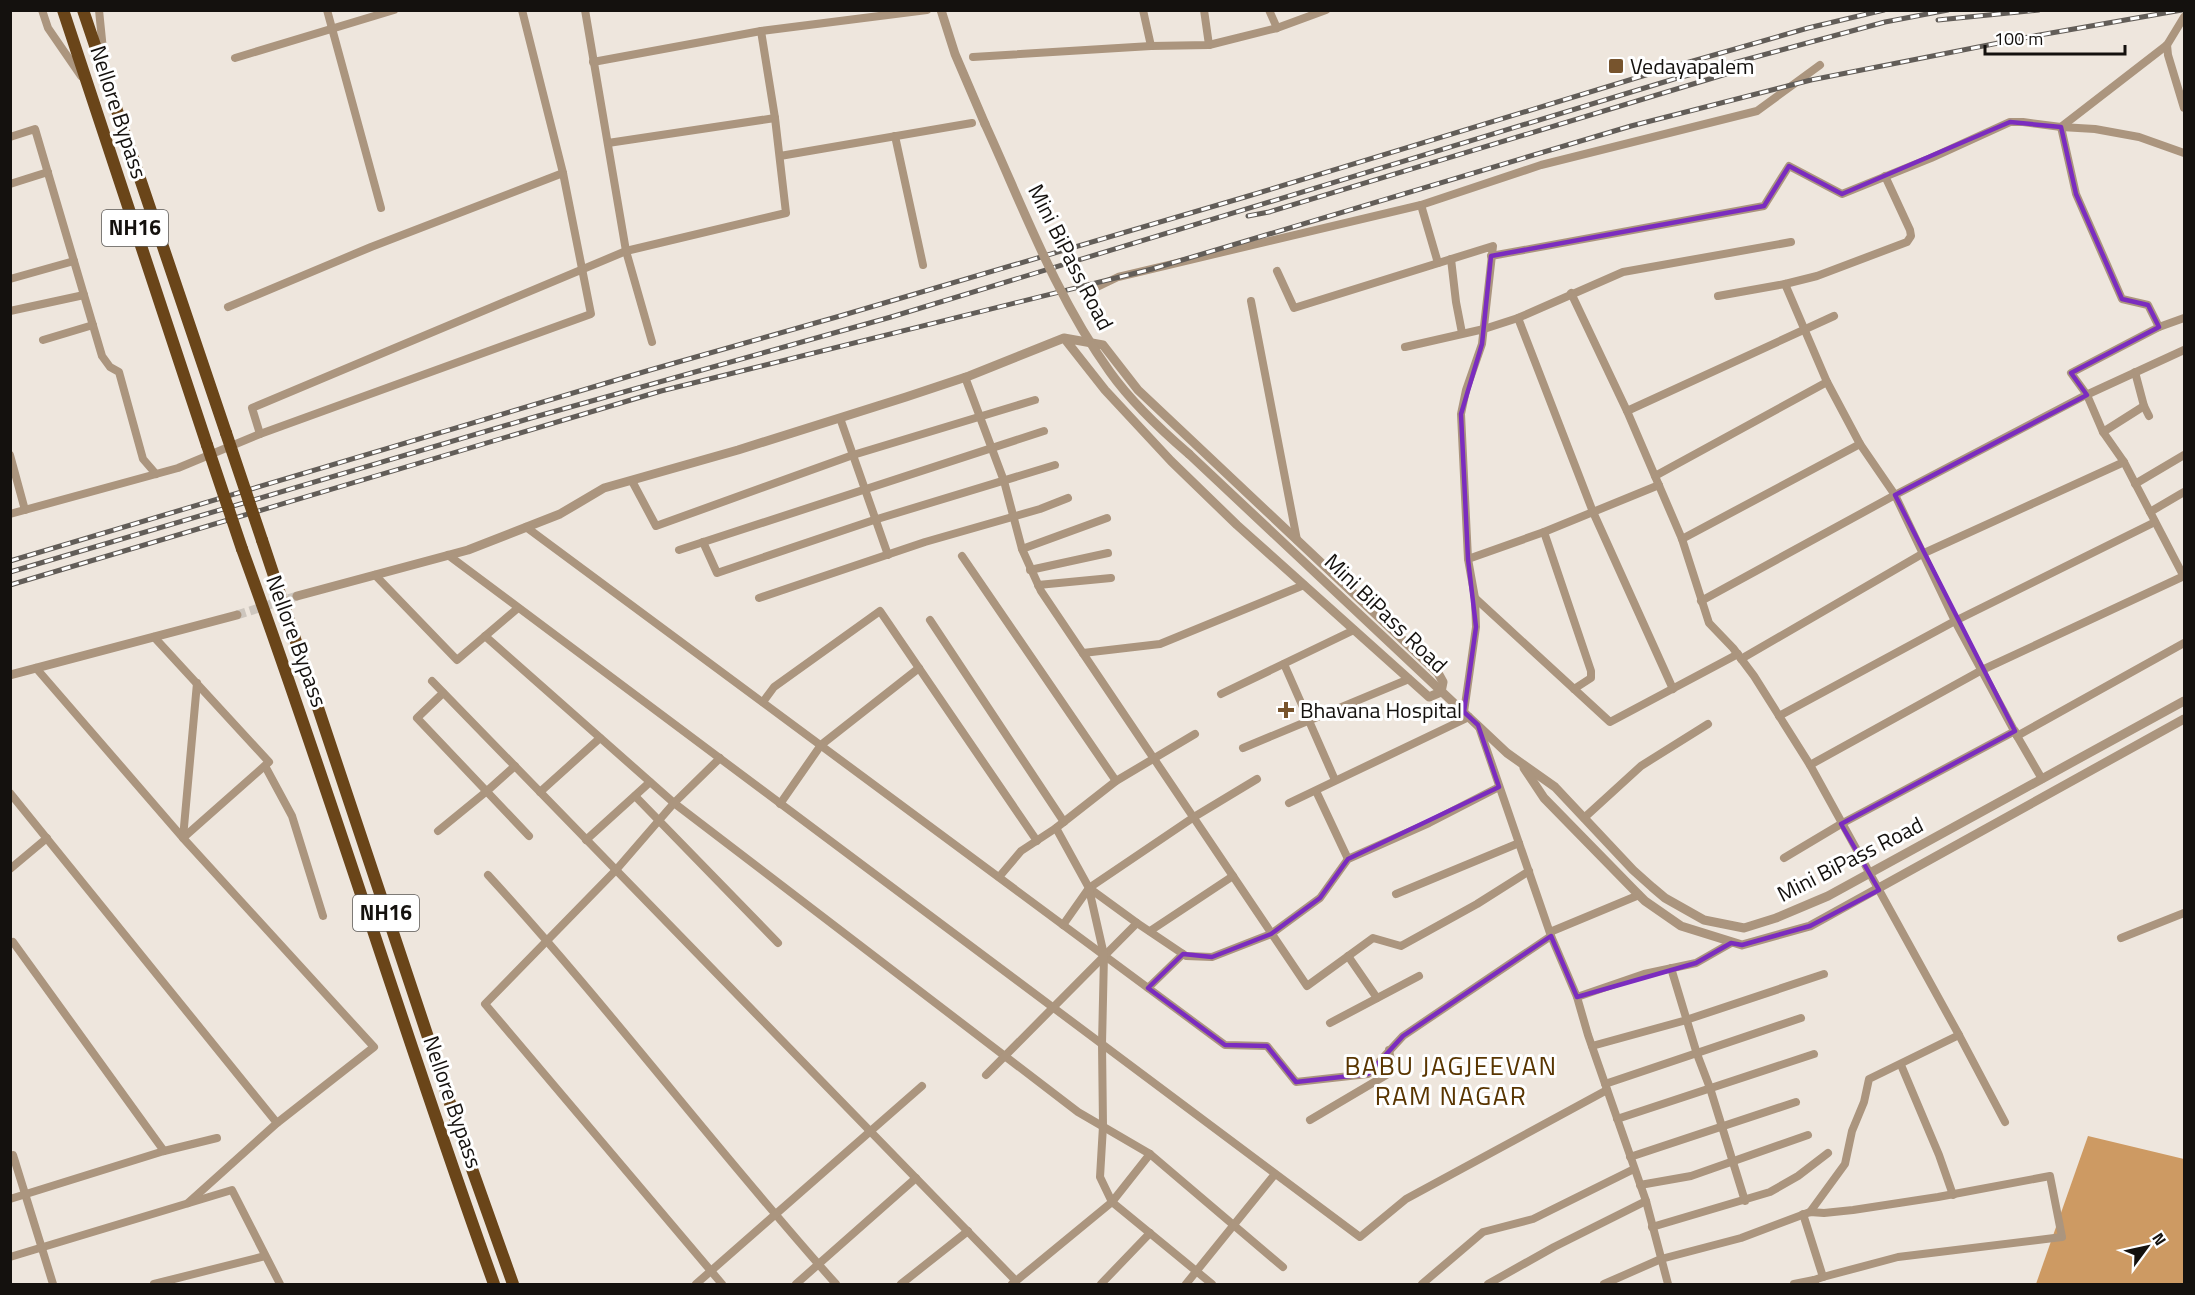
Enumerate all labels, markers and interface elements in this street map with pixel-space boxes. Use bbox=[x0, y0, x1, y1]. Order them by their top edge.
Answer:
scale bar bbox=[1985, 18, 2124, 56]
text: 100 m bbox=[1994, 25, 2043, 52]
street label: Nellore Bypass bbox=[81, 41, 157, 183]
place label: Vedayapalem bbox=[1630, 49, 1754, 83]
marker: Vedayapalem bbox=[1607, 57, 1625, 75]
street label: Mini BiPass Road bbox=[1020, 178, 1122, 336]
road number: NH16 bbox=[102, 210, 168, 246]
street label: Mini BiPass Road bbox=[1317, 545, 1455, 681]
street label: Nellore Bypass bbox=[257, 570, 337, 712]
place label: Bhavana Hospital bbox=[1300, 693, 1462, 727]
marker: Bhavana Hospital bbox=[1277, 701, 1295, 719]
street label: Mini BiPass Road bbox=[1771, 808, 1929, 910]
road number: NH16 bbox=[353, 895, 419, 931]
street label: Nellore Bypass bbox=[414, 1031, 492, 1173]
district label: BABU JAGJEEVAN RAM NAGAR bbox=[1345, 1046, 1557, 1115]
north arrow bbox=[2117, 1217, 2177, 1277]
text: N bbox=[2146, 1228, 2173, 1250]

